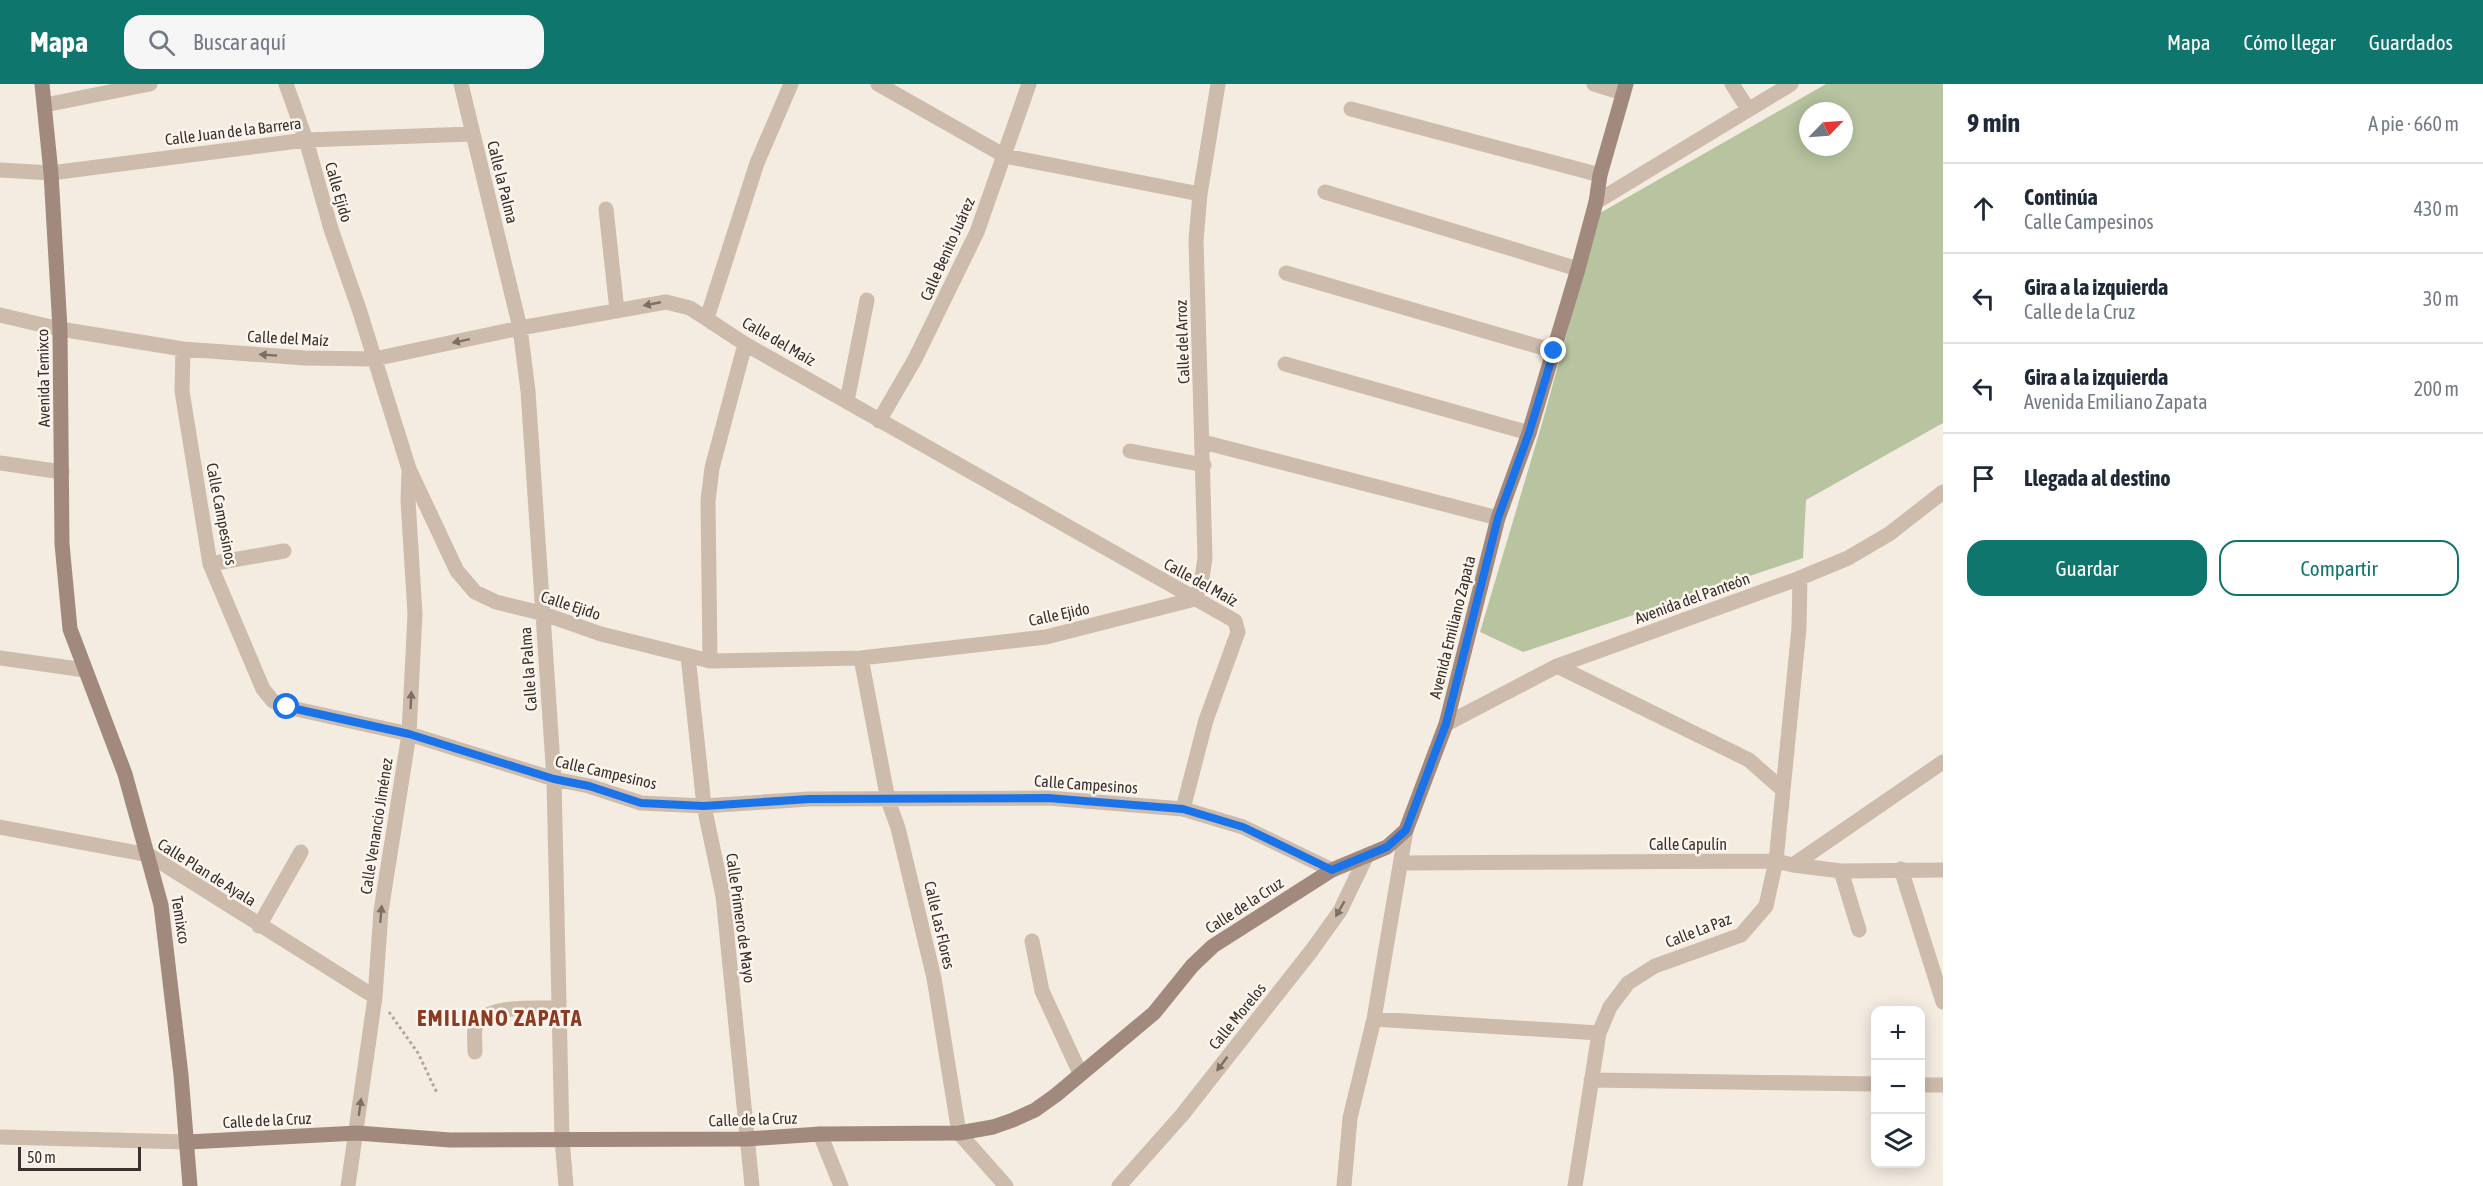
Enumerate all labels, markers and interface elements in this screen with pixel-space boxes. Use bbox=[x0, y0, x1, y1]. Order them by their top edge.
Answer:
search box bbox=[124, 15, 544, 69]
text: Mapa bbox=[30, 26, 88, 58]
icon: search bbox=[145, 26, 178, 59]
text: Buscar aquí bbox=[193, 29, 286, 55]
text: Mapa bbox=[2167, 30, 2211, 54]
text: Cómo llegar bbox=[2244, 30, 2336, 54]
text: Guardados bbox=[2369, 30, 2453, 54]
north arrow bbox=[1799, 102, 1853, 156]
text: 9 min bbox=[1967, 108, 2020, 138]
text: A pie · 660 m bbox=[2368, 112, 2459, 135]
street label: Calle Juan de la Barrera bbox=[164, 114, 302, 148]
street label: Calle la Palma bbox=[484, 139, 522, 225]
street label: Calle Ejido bbox=[321, 160, 356, 224]
text: Continúa bbox=[2024, 184, 2098, 210]
icon: ahead bbox=[1967, 192, 2000, 225]
street label: Calle Benito Juárez bbox=[916, 194, 978, 303]
text: 430 m bbox=[2414, 197, 2459, 220]
text: Calle Campesinos bbox=[2024, 210, 2154, 233]
text: Gira a la izquierda bbox=[2024, 274, 2168, 300]
icon: left bbox=[1967, 282, 2000, 315]
text: 30 m bbox=[2423, 287, 2459, 310]
street label: Calle del Arroz bbox=[1172, 299, 1192, 384]
one-way arrow bbox=[643, 300, 662, 309]
text: Calle de la Cruz bbox=[2024, 300, 2135, 323]
street label: Calle del Maíz bbox=[739, 313, 819, 369]
street label: Calle del Maíz bbox=[247, 327, 329, 349]
street label: Avenida Temixco bbox=[33, 329, 53, 427]
one-way arrow bbox=[451, 337, 470, 346]
route end bbox=[1540, 337, 1566, 363]
one-way arrow bbox=[258, 351, 277, 360]
text: Gira a la izquierda bbox=[2024, 364, 2168, 390]
icon: left bbox=[1967, 372, 2000, 405]
text: 200 m bbox=[2414, 377, 2459, 400]
text: Avenida Emiliano Zapata bbox=[2024, 390, 2207, 413]
street label: Calle Campesinos bbox=[202, 461, 241, 567]
icon: arrive bbox=[1967, 462, 2000, 495]
text: Llegada al destino bbox=[2024, 465, 2171, 491]
button: Guardar bbox=[1967, 540, 2207, 596]
button: Compartir bbox=[2219, 540, 2459, 596]
street label: Calle del Maíz bbox=[1161, 554, 1241, 610]
street label: Avenida Emiliano Zapata bbox=[1426, 554, 1479, 701]
street label: Avenida del Panteón bbox=[1632, 569, 1752, 627]
street label: Calle Ejido bbox=[539, 587, 603, 624]
street label: Calle Ejido bbox=[1027, 599, 1091, 630]
street label: Calle la Palma bbox=[516, 626, 540, 712]
one-way arrow bbox=[406, 690, 415, 709]
route start bbox=[273, 693, 299, 719]
street label: Calle Campesinos bbox=[553, 752, 659, 793]
street label: Calle Venancio Jiménez bbox=[356, 756, 396, 895]
street label: Calle Campesinos bbox=[1034, 771, 1139, 798]
street label: Calle Plan de Ayala bbox=[154, 835, 259, 910]
street label: Calle Capulín bbox=[1649, 835, 1727, 854]
street label: Calle Primero de Mayo bbox=[722, 852, 759, 984]
street label: Calle de la Cruz bbox=[1202, 873, 1286, 937]
street label: Calle Las Flores bbox=[921, 879, 959, 971]
street label: Temixco bbox=[168, 895, 194, 945]
one-way arrow bbox=[1335, 901, 1345, 918]
one-way arrow bbox=[376, 904, 386, 923]
street label: Calle La Paz bbox=[1663, 909, 1734, 951]
street label: Calle Morelos bbox=[1205, 979, 1269, 1053]
district label: EMILIANO ZAPATA bbox=[417, 1005, 583, 1031]
map controls bbox=[1871, 1006, 1925, 1168]
button: + bbox=[1871, 1006, 1925, 1060]
one-way arrow bbox=[1215, 1056, 1228, 1072]
button: − bbox=[1871, 1060, 1925, 1114]
one-way arrow bbox=[356, 1098, 365, 1117]
street label: Calle de la Cruz bbox=[708, 1108, 798, 1130]
street label: Calle de la Cruz bbox=[222, 1109, 312, 1131]
button: layers bbox=[1871, 1114, 1925, 1168]
scale bar bbox=[18, 1144, 141, 1172]
text: 50 m bbox=[27, 1148, 56, 1166]

